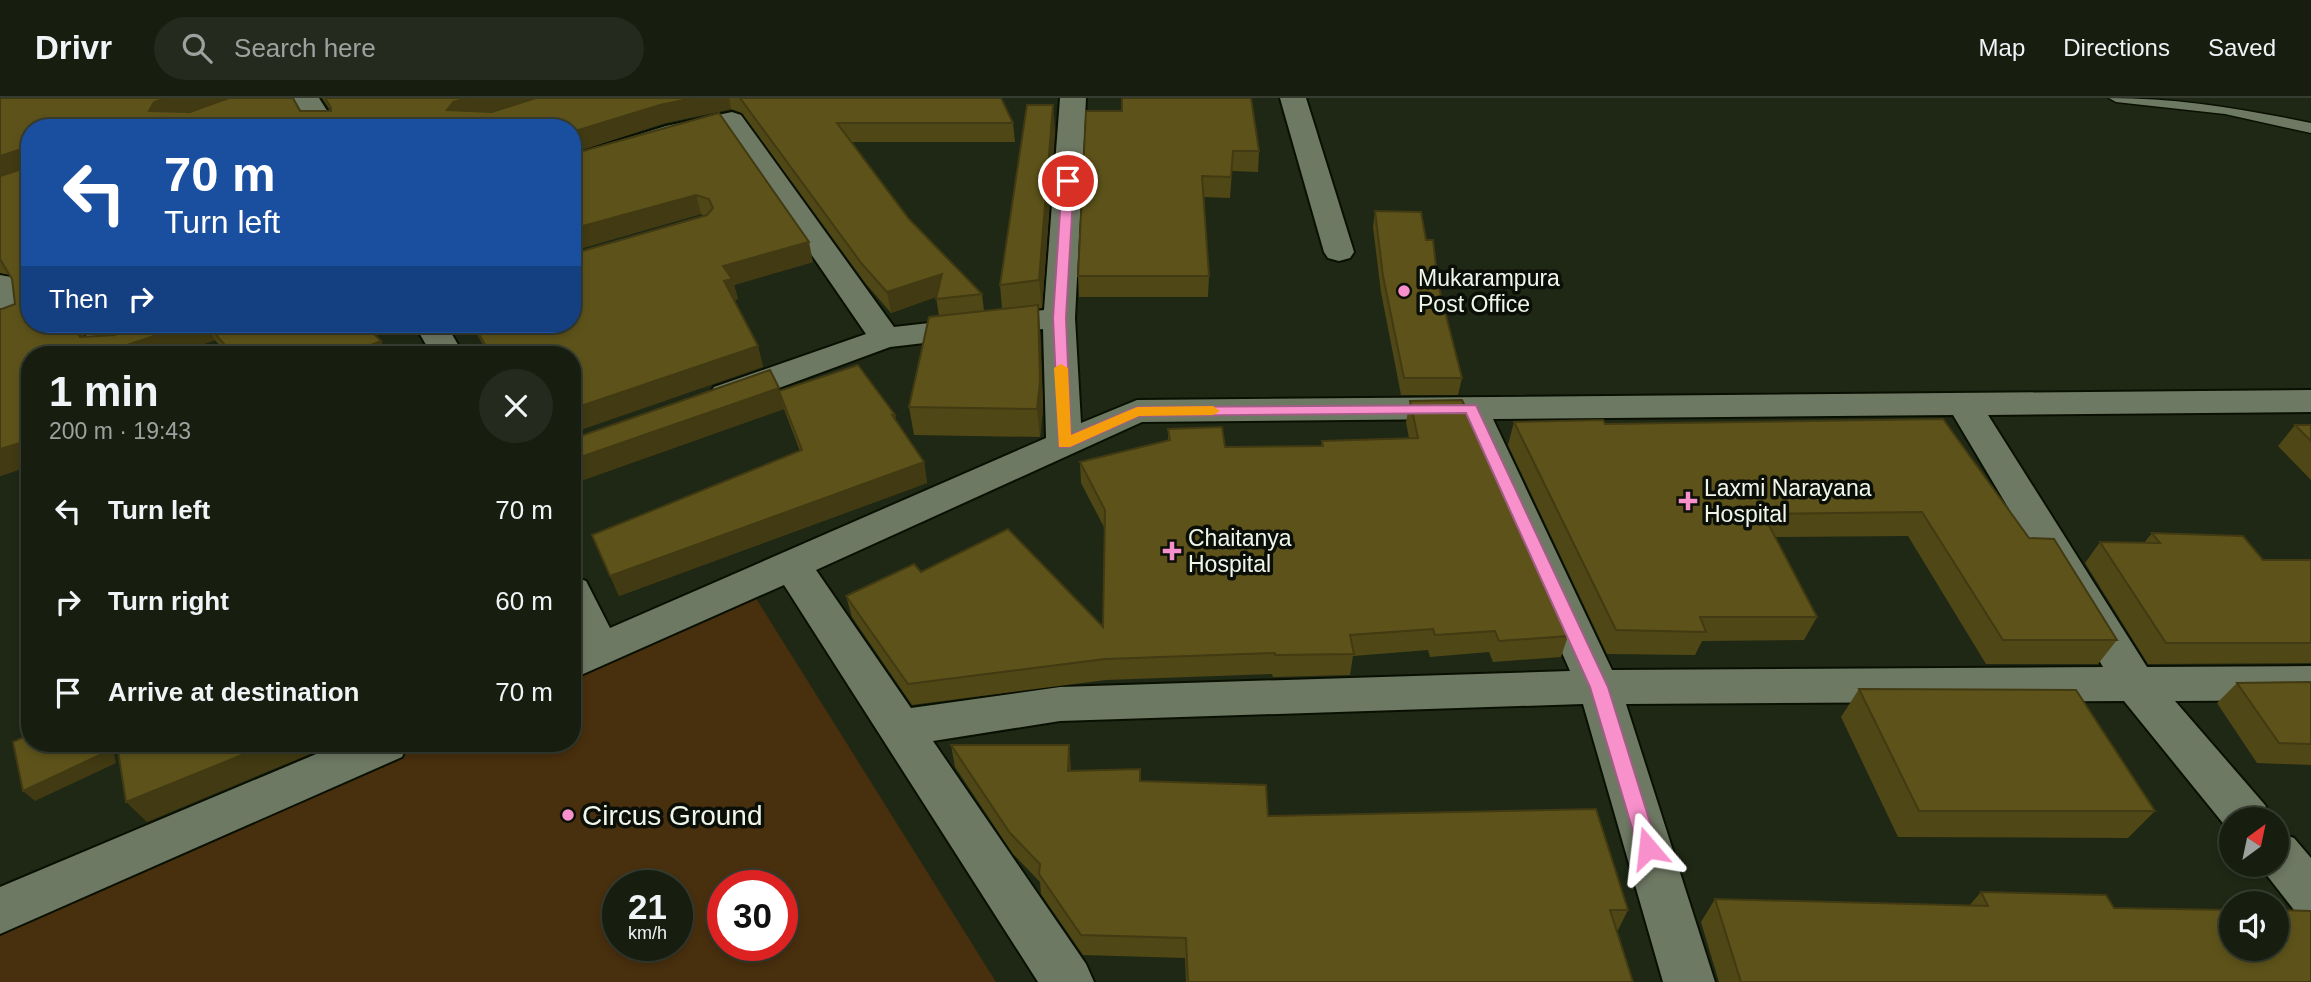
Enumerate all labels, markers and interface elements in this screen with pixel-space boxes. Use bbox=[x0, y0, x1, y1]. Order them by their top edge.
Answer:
search box bbox=[154, 17, 644, 80]
text: Drivr bbox=[35, 29, 112, 66]
icon: search bbox=[178, 29, 216, 67]
text: Search here bbox=[234, 33, 376, 63]
text: Map bbox=[1979, 34, 2025, 61]
text: Directions bbox=[2063, 34, 2170, 61]
text: Saved bbox=[2208, 34, 2276, 61]
icon: left bbox=[49, 147, 140, 238]
text: 70 m bbox=[164, 147, 276, 201]
pin bbox=[1038, 151, 1098, 211]
icon: arrive bbox=[1049, 162, 1087, 200]
text: Turn left bbox=[164, 204, 280, 240]
place label: Mukarampura Post Office bbox=[1418, 265, 1560, 317]
icon: right bbox=[122, 280, 160, 318]
marker: Mukarampura Post Office bbox=[1396, 283, 1412, 299]
text: Then bbox=[49, 284, 108, 314]
text: 1 min bbox=[49, 368, 159, 415]
button: close bbox=[479, 369, 553, 443]
text: 200 m · 19:43 bbox=[49, 418, 191, 444]
place label: Laxmi Narayana Hospital bbox=[1704, 475, 1872, 527]
marker: Laxmi Narayana Hospital bbox=[1678, 491, 1698, 511]
icon: left bbox=[49, 492, 87, 530]
text: Turn left bbox=[108, 495, 210, 525]
text: 70 m bbox=[495, 495, 553, 525]
place label: Chaitanya Hospital bbox=[1188, 525, 1292, 577]
marker: Chaitanya Hospital bbox=[1162, 541, 1182, 561]
icon: right bbox=[49, 583, 87, 621]
text: Turn right bbox=[108, 586, 229, 616]
text: 60 m bbox=[495, 586, 553, 616]
icon: arrive bbox=[49, 674, 87, 712]
text: Arrive at destination bbox=[108, 677, 359, 707]
text: 70 m bbox=[495, 677, 553, 707]
place label: Circus Ground bbox=[582, 800, 763, 831]
marker: Circus Ground bbox=[560, 807, 576, 823]
north arrow bbox=[2219, 807, 2289, 877]
map controls bbox=[2219, 807, 2289, 961]
position arrow bbox=[1611, 811, 1685, 885]
speed limit sign: 30 bbox=[707, 870, 798, 961]
text: 21 bbox=[628, 887, 667, 926]
button: sound bbox=[2219, 891, 2289, 961]
text: km/h bbox=[628, 923, 667, 943]

